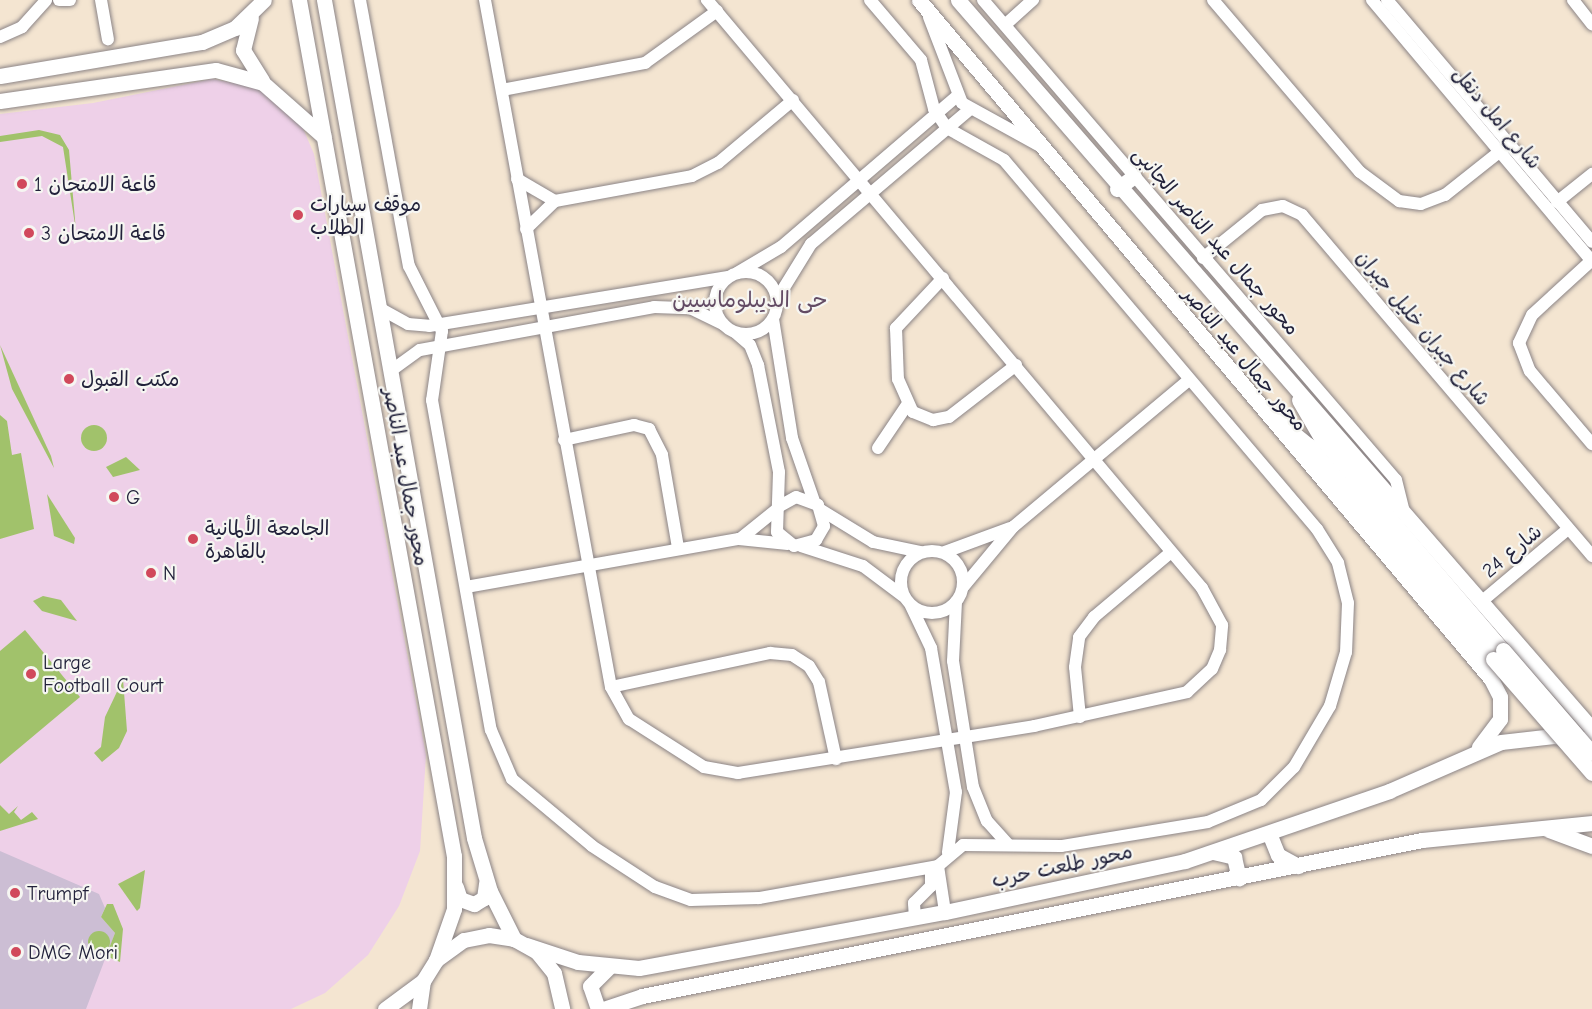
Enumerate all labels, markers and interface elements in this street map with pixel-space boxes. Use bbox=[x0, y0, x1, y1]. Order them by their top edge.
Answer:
street label: شارع امل دنقل bbox=[1447, 62, 1547, 174]
street label: محور جمال عبد الناصر الجانبى bbox=[1128, 142, 1304, 340]
place label: قاعة الامتحان 1 bbox=[34, 172, 157, 196]
marker: قاعة الامتحان 1 bbox=[15, 177, 29, 191]
place label: موقف سيارات الطلاب bbox=[310, 192, 421, 239]
marker: موقف سيارات الطلاب bbox=[291, 208, 305, 222]
place label: قاعة الامتحان 3 bbox=[41, 221, 166, 245]
marker: قاعة الامتحان 3 bbox=[22, 226, 36, 240]
street label: شارع جبران خليل جبران bbox=[1351, 245, 1495, 411]
street label: محور جمال عبد الناصر bbox=[1178, 282, 1312, 436]
district label: حى الديبلوماسيين bbox=[672, 288, 828, 314]
place label: مكتب القبول bbox=[81, 367, 179, 391]
marker: مكتب القبول bbox=[62, 372, 76, 386]
street label: محور جمال عبد الناصر bbox=[379, 386, 433, 568]
place label: G bbox=[126, 485, 140, 509]
marker: G bbox=[107, 490, 121, 504]
place label: الجامعة الألمانية بالقاهرة bbox=[205, 516, 329, 563]
street label: شارع 24 bbox=[1477, 519, 1547, 583]
marker: الجامعة الألمانية بالقاهرة bbox=[186, 532, 200, 546]
place label: N bbox=[163, 561, 176, 585]
marker: N bbox=[144, 566, 158, 580]
place label: Large Football Court bbox=[43, 650, 163, 697]
marker: Large Football Court bbox=[24, 667, 38, 681]
street label: محور طلعت حرب bbox=[989, 839, 1135, 893]
place label: Trumpf bbox=[27, 881, 88, 905]
marker: Trumpf bbox=[8, 886, 22, 900]
place label: DMG Mori bbox=[28, 940, 118, 964]
marker: DMG Mori bbox=[9, 945, 23, 959]

